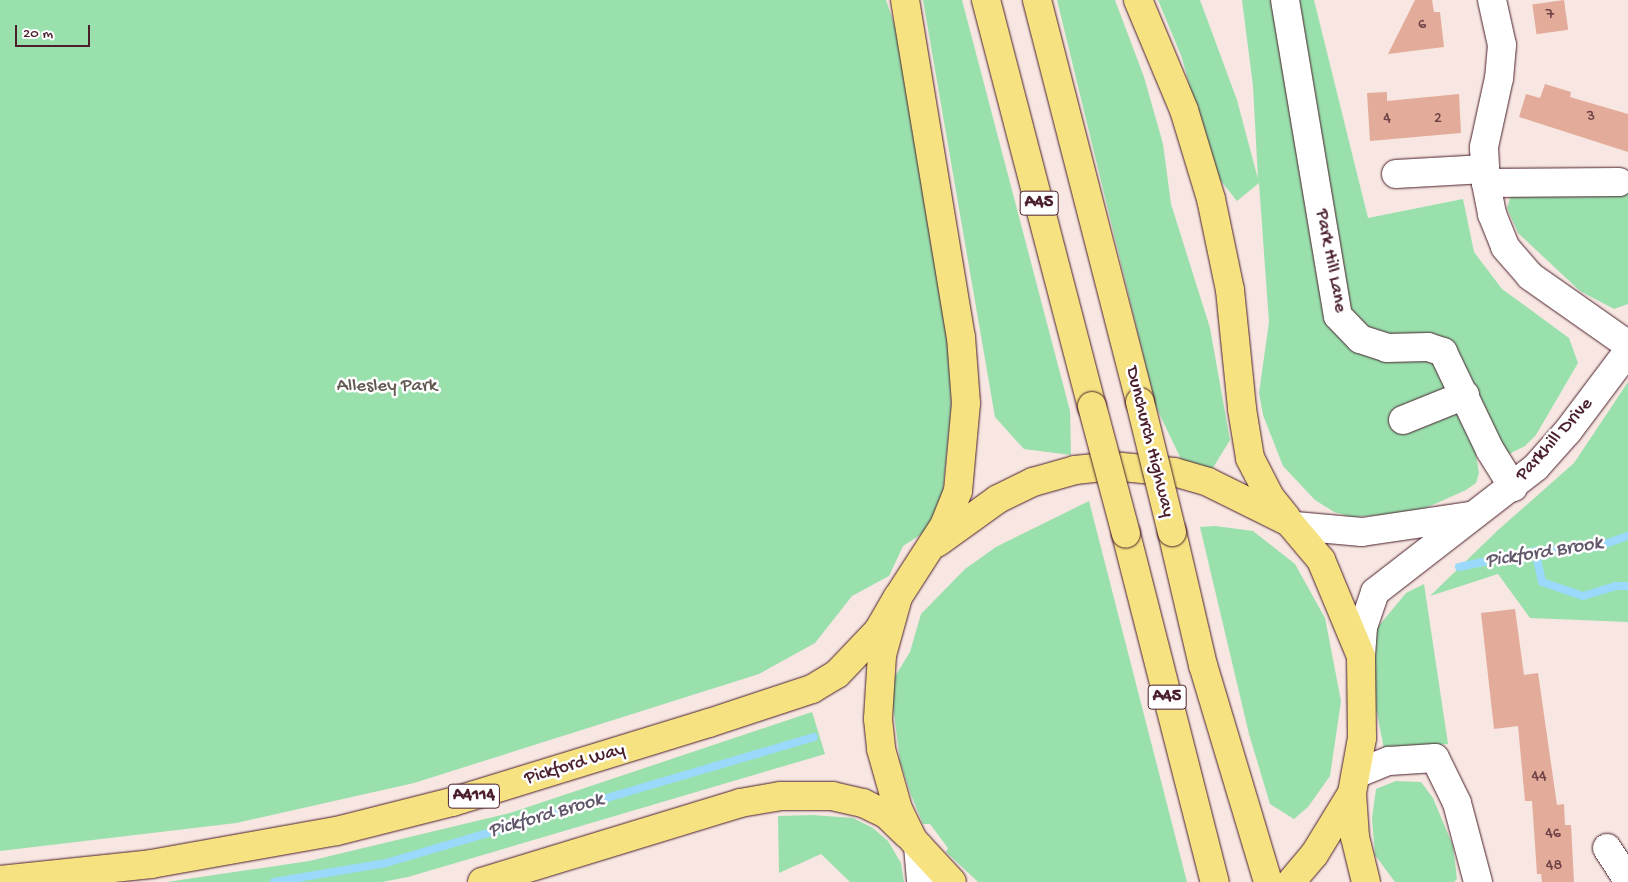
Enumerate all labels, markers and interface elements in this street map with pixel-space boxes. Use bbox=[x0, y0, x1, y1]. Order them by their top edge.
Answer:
house number: 7 bbox=[1546, 6, 1554, 26]
scale bar bbox=[18, 15, 92, 47]
house number: 6 bbox=[1418, 16, 1426, 36]
text: 20 m bbox=[23, 25, 53, 43]
house number: 3 bbox=[1587, 108, 1595, 128]
house number: 4 bbox=[1383, 110, 1391, 130]
house number: 2 bbox=[1434, 110, 1442, 130]
road number: A45 bbox=[1019, 188, 1059, 218]
street label: Park Hill Lane bbox=[1309, 207, 1351, 315]
street label: Dunchurch Highway bbox=[1119, 364, 1179, 520]
park label: Allesley Park bbox=[337, 376, 437, 398]
street label: Parkhill Drive bbox=[1511, 393, 1599, 487]
water label: Pickford Brook bbox=[1484, 532, 1604, 574]
road number: A45 bbox=[1147, 682, 1187, 712]
street label: Pickford Way bbox=[522, 739, 628, 791]
house number: 44 bbox=[1531, 768, 1547, 788]
road number: A4114 bbox=[448, 780, 500, 811]
water label: Pickford Brook bbox=[486, 788, 606, 844]
house number: 46 bbox=[1545, 825, 1561, 845]
house number: 48 bbox=[1546, 857, 1562, 877]

